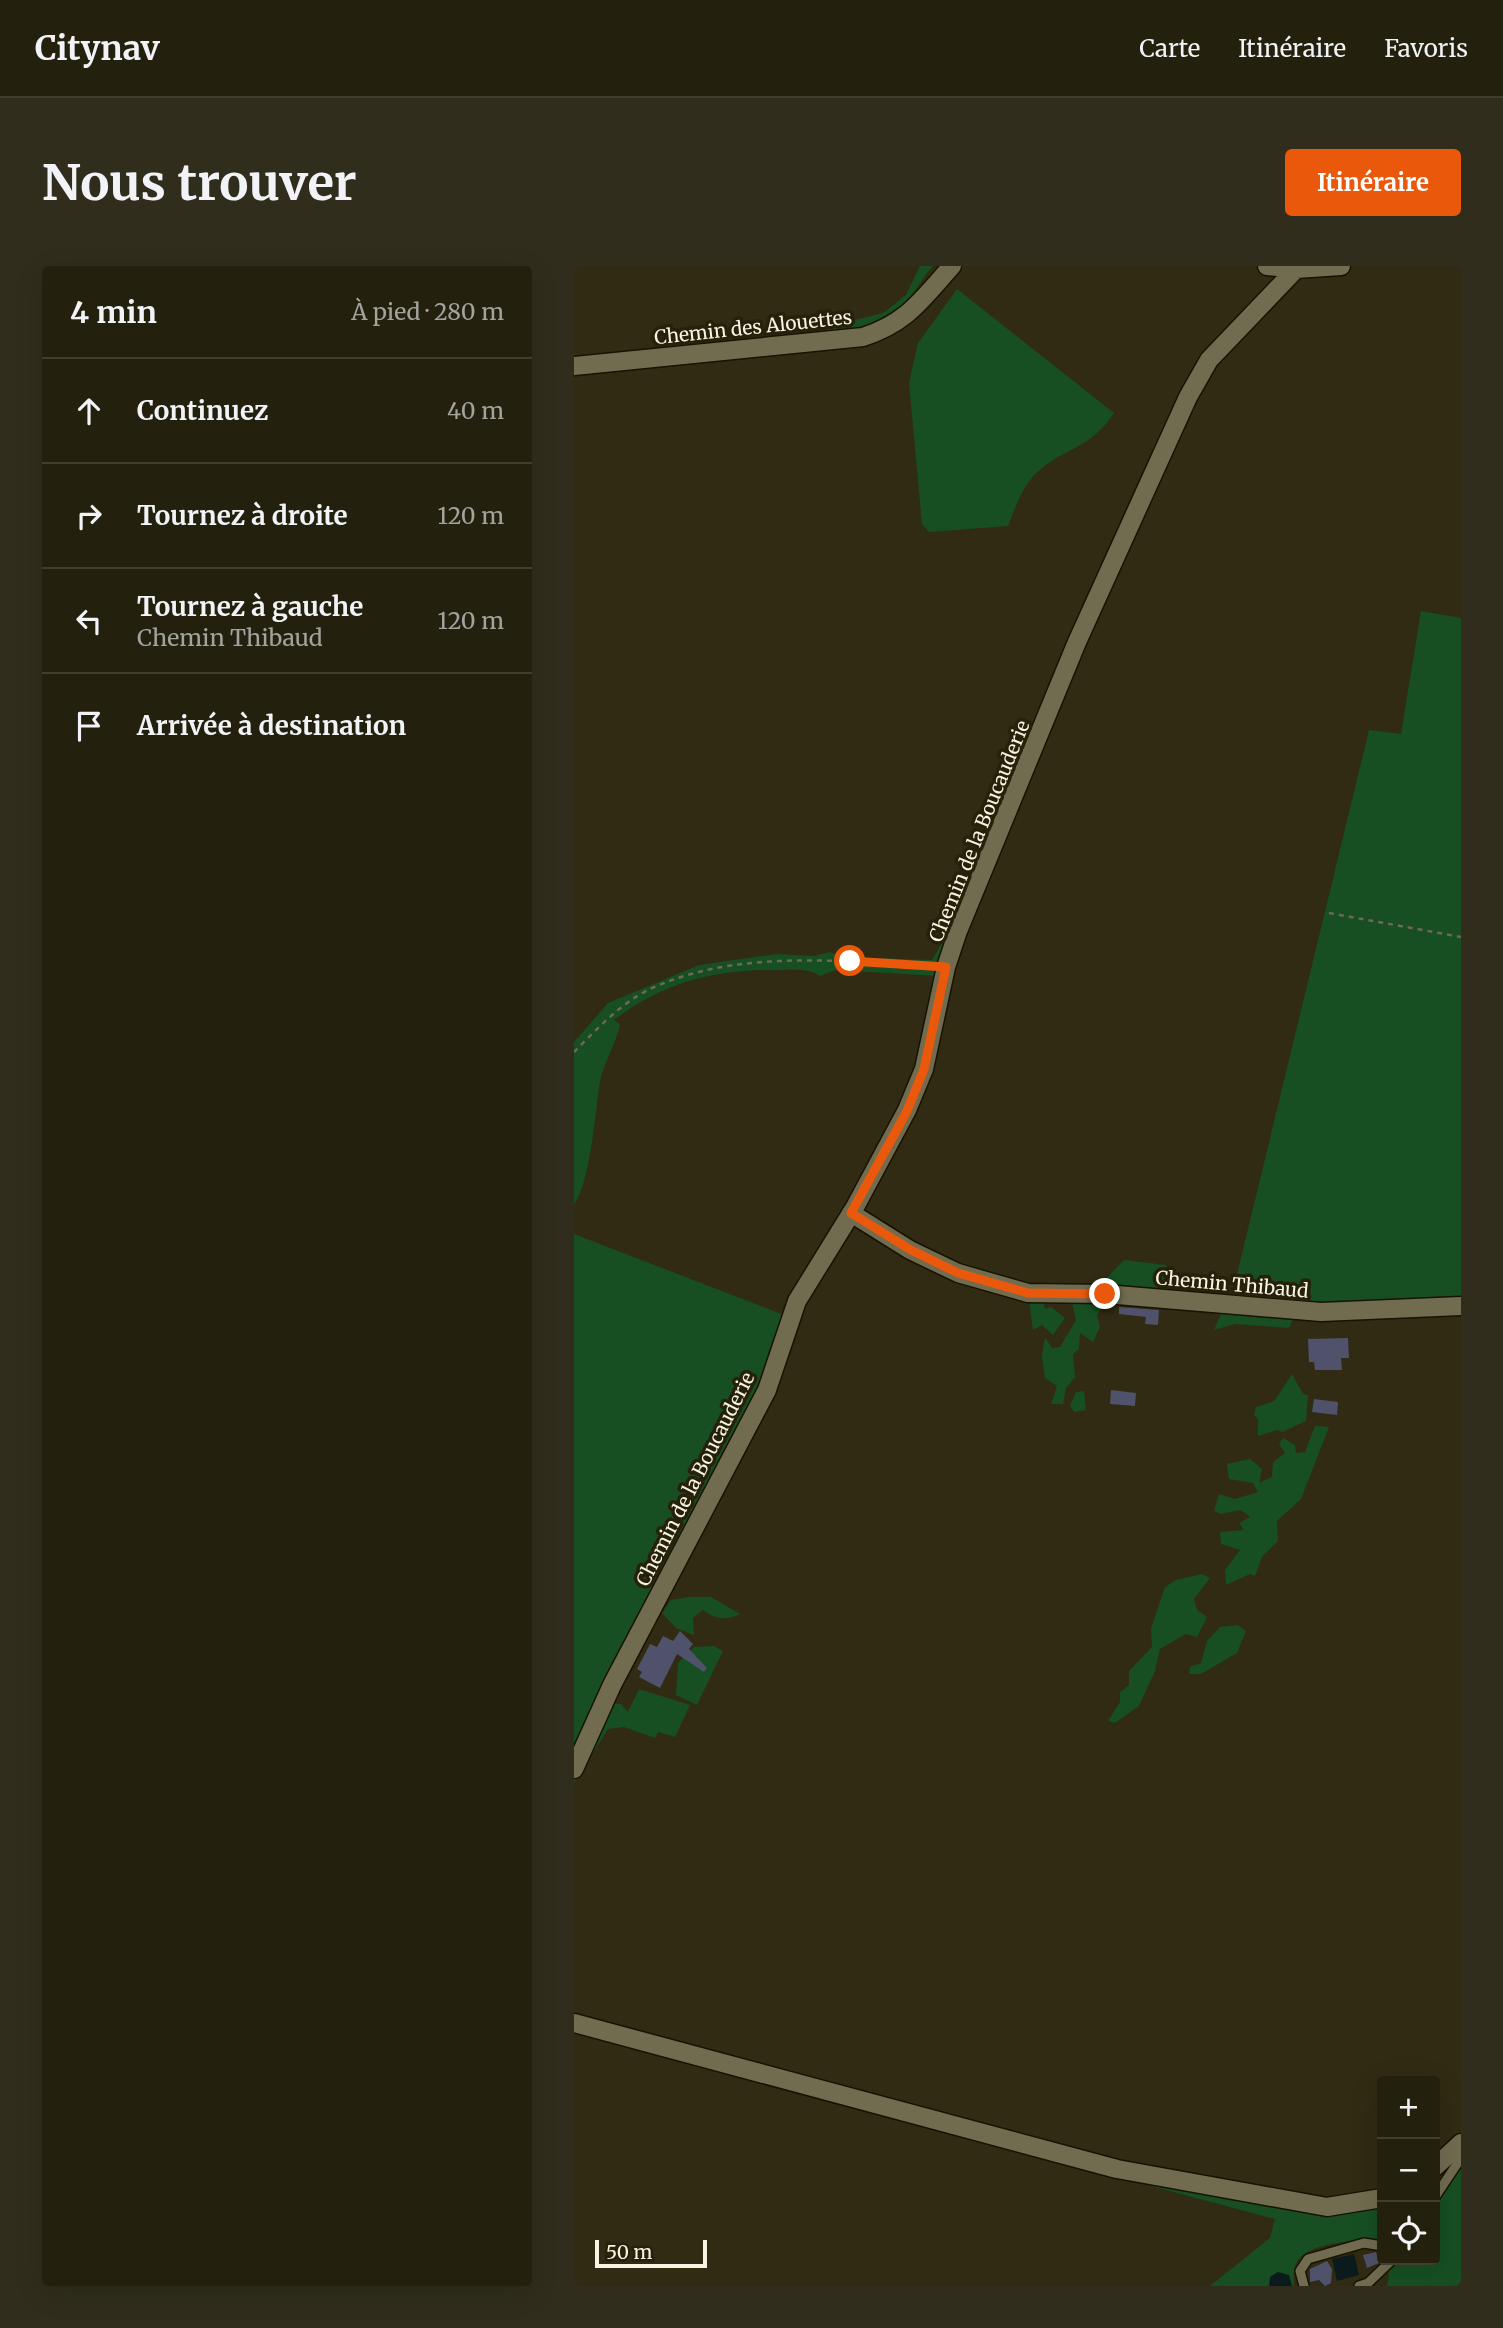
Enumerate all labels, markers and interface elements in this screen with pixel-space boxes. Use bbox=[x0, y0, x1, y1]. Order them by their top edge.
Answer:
text: Citynav bbox=[35, 28, 160, 69]
text: Carte bbox=[1139, 33, 1200, 64]
text: Itinéraire bbox=[1238, 33, 1346, 64]
text: Favoris bbox=[1384, 33, 1468, 64]
button: Itinéraire bbox=[1285, 149, 1461, 216]
text: Nous trouver bbox=[42, 152, 357, 213]
text: 4 min bbox=[70, 293, 157, 331]
text: À pied · 280 m bbox=[351, 297, 504, 326]
street label: Chemin des Alouettes bbox=[653, 305, 853, 349]
icon: ahead bbox=[70, 392, 108, 430]
text: Continuez bbox=[137, 394, 268, 427]
text: 40 m bbox=[447, 396, 504, 425]
icon: right bbox=[70, 497, 108, 535]
text: Tournez à droite bbox=[137, 499, 348, 532]
text: 120 m bbox=[438, 501, 504, 530]
text: Tournez à gauche bbox=[137, 590, 363, 623]
icon: left bbox=[70, 602, 108, 640]
text: 120 m bbox=[438, 606, 504, 635]
text: Chemin Thibaud bbox=[137, 623, 323, 652]
icon: arrive bbox=[70, 707, 108, 745]
text: Arrivée à destination bbox=[137, 709, 406, 742]
street label: Chemin de la Boucauderie bbox=[923, 717, 1035, 945]
route start bbox=[834, 945, 865, 976]
street label: Chemin Thibaud bbox=[1155, 1265, 1309, 1303]
route end bbox=[1089, 1278, 1120, 1309]
street label: Chemin de la Boucauderie bbox=[631, 1368, 760, 1590]
map controls bbox=[1377, 2076, 1440, 2265]
button: + bbox=[1377, 2076, 1440, 2139]
button: − bbox=[1377, 2139, 1440, 2202]
button: locate bbox=[1377, 2202, 1440, 2265]
scale bar bbox=[595, 2237, 707, 2269]
text: 50 m bbox=[606, 2240, 652, 2264]

